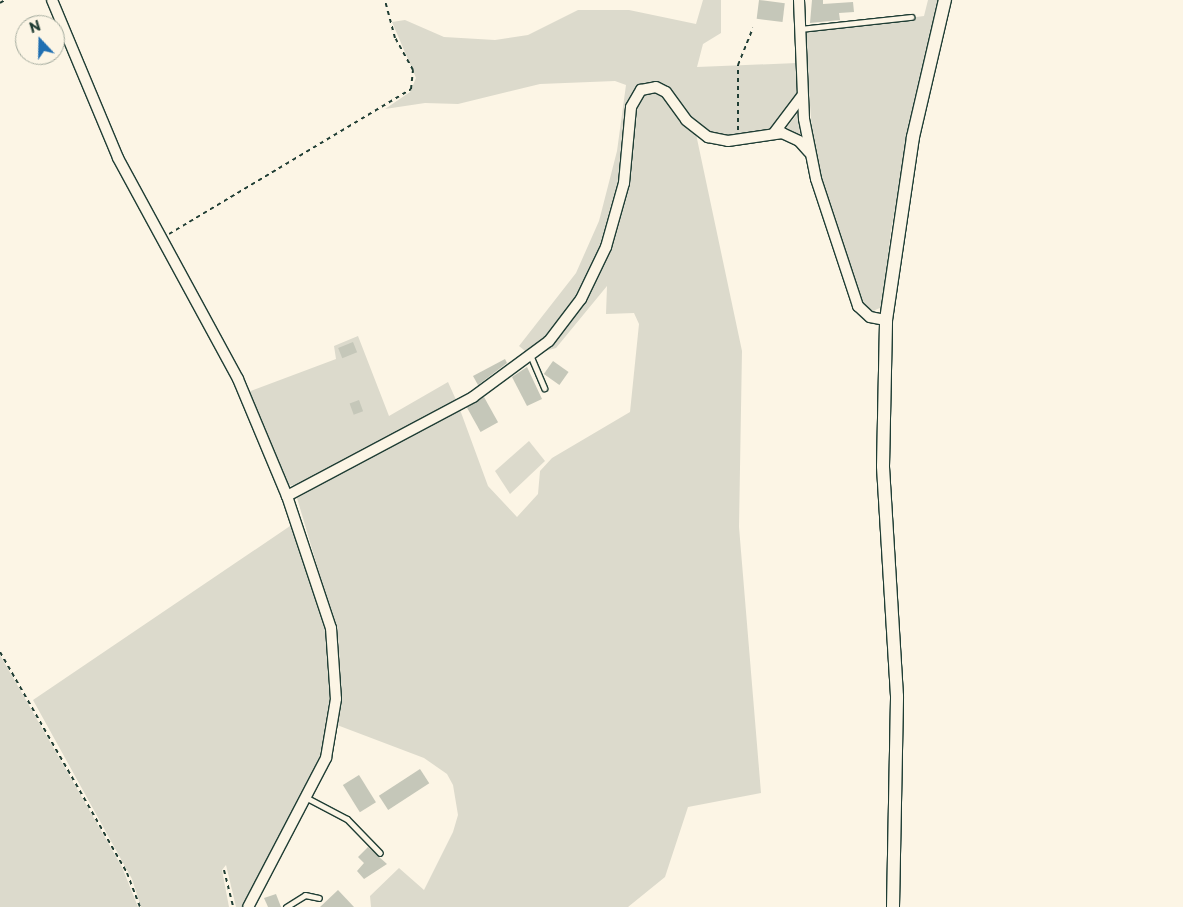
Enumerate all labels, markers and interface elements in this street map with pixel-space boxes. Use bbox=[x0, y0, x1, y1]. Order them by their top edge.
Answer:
north arrow bbox=[15, 15, 65, 65]
text: N bbox=[26, 15, 44, 38]

